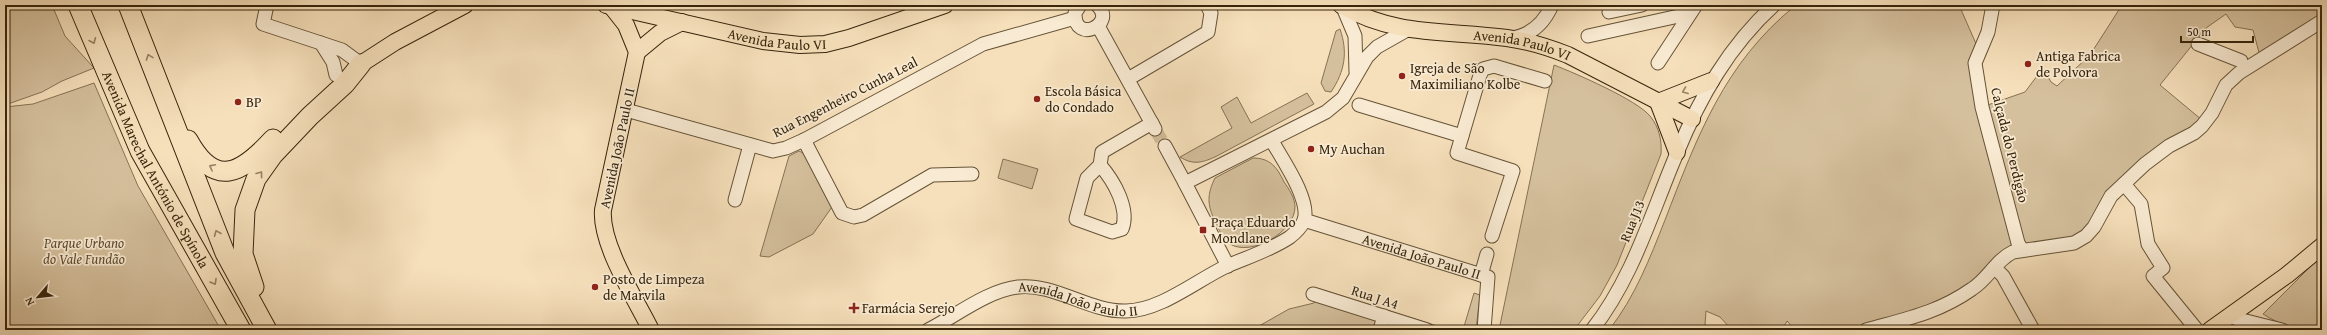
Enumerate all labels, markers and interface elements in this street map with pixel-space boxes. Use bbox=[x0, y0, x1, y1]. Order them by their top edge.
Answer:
scale bar bbox=[2181, 18, 2253, 44]
street label: Avenida Paulo VI bbox=[726, 23, 827, 55]
text: 50 m bbox=[2187, 23, 2211, 40]
street label: Avenida Paulo VI bbox=[1473, 25, 1575, 65]
one-way arrow bbox=[88, 36, 96, 44]
place label: Antiga Fabrica de Polvora bbox=[2036, 46, 2121, 82]
street label: Rua Engenheiro Cunha Leal bbox=[769, 52, 921, 142]
one-way arrow bbox=[146, 54, 154, 61]
place label: Igreja de São Maximiliano Kolbe bbox=[1410, 58, 1521, 94]
marker: Antiga Fabrica de Polvora bbox=[2023, 59, 2033, 69]
street label: Avenida Marechal António de Spínola bbox=[97, 68, 214, 272]
marker: Igreja de São Maximiliano Kolbe bbox=[1397, 71, 1407, 81]
place label: Escola Básica do Condado bbox=[1045, 81, 1122, 117]
street label: Calçada do Perdigão bbox=[1986, 85, 2034, 205]
street label: Avenida João Paulo II bbox=[594, 86, 640, 210]
one-way arrow bbox=[1681, 87, 1688, 95]
place label: BP bbox=[246, 92, 261, 112]
marker: Escola Básica do Condado bbox=[1032, 94, 1042, 104]
marker: BP bbox=[233, 97, 243, 107]
place label: My Auchan bbox=[1319, 139, 1385, 159]
marker: My Auchan bbox=[1306, 144, 1316, 154]
one-way arrow bbox=[209, 164, 216, 172]
one-way arrow bbox=[255, 171, 262, 178]
street label: Rua J13 bbox=[1615, 197, 1649, 245]
place label: Praça Eduardo Mondlane bbox=[1211, 212, 1296, 248]
marker: Praça Eduardo Mondlane bbox=[1198, 225, 1208, 235]
one-way arrow bbox=[214, 229, 222, 236]
street label: Avenida João Paulo II bbox=[1360, 229, 1483, 284]
park label: Parque Urbano do Vale Fundão bbox=[43, 233, 125, 269]
place label: Posto de Limpeza de Marvila bbox=[603, 269, 705, 305]
street label: Avenida João Paulo II bbox=[1018, 276, 1139, 321]
north arrow bbox=[18, 277, 58, 317]
one-way arrow bbox=[209, 278, 216, 285]
street label: Rua J A4 bbox=[1349, 280, 1401, 314]
marker: Posto de Limpeza de Marvila bbox=[590, 282, 600, 292]
text: N bbox=[20, 294, 38, 309]
place label: Farmácia Serejo bbox=[862, 298, 955, 318]
marker: Farmácia Serejo bbox=[849, 303, 859, 313]

